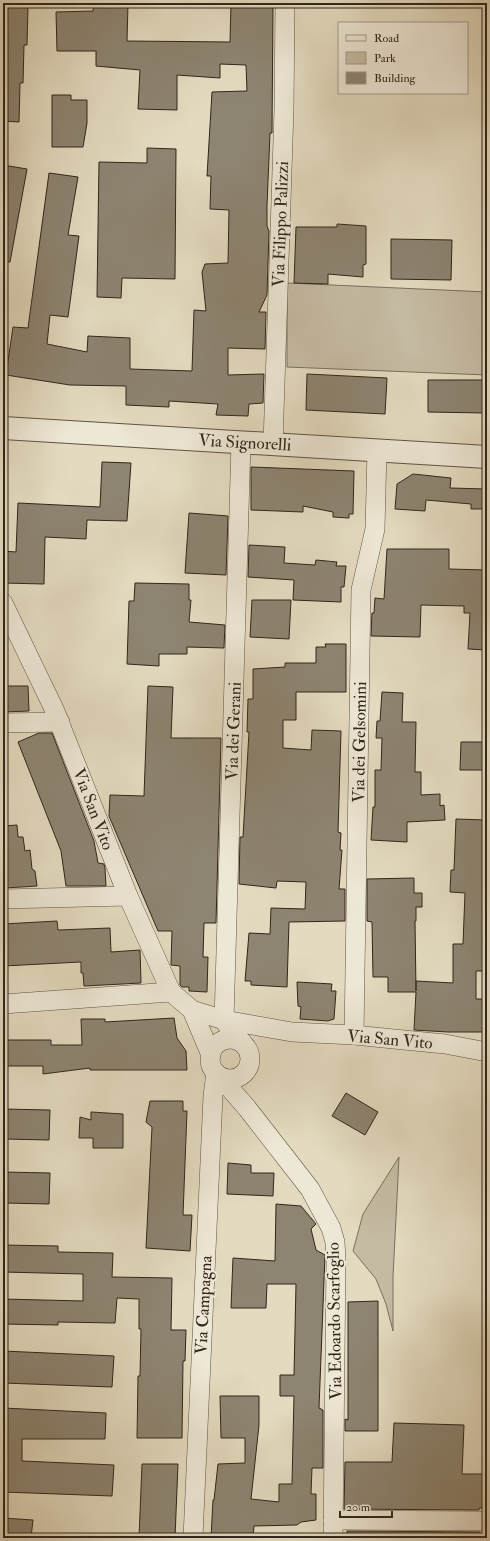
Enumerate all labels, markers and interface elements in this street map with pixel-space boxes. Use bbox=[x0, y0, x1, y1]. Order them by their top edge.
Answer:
legend bbox=[338, 22, 468, 94]
text: Road bbox=[374, 31, 399, 46]
text: Park bbox=[374, 51, 396, 66]
text: Building bbox=[374, 71, 417, 86]
street label: Via Filippo Palizzi bbox=[268, 160, 294, 288]
street label: Via Signorelli bbox=[198, 430, 292, 455]
street label: Via dei Gerani bbox=[221, 681, 246, 781]
street label: Via dei Gelsomini bbox=[348, 681, 371, 803]
street label: Via San Vito bbox=[68, 765, 119, 853]
street label: Via San Vito bbox=[346, 1025, 434, 1054]
street label: Via Edoardo Scarfoglio bbox=[323, 1242, 346, 1400]
street label: Via Campagna bbox=[190, 1254, 218, 1355]
scale bar bbox=[340, 1493, 392, 1519]
text: 20 m bbox=[346, 1500, 371, 1515]

